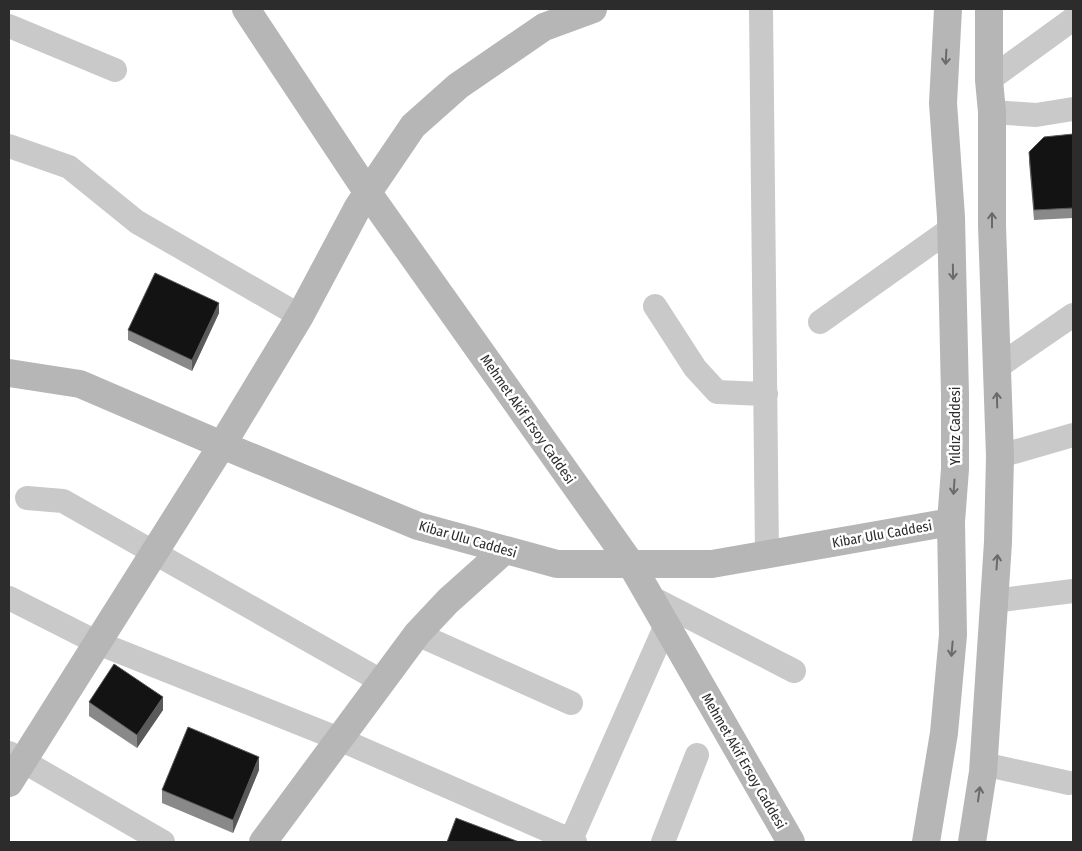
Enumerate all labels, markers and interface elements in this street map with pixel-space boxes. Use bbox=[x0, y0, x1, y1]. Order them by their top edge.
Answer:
one-way arrow bbox=[941, 49, 950, 65]
one-way arrow bbox=[987, 212, 997, 228]
one-way arrow bbox=[948, 264, 957, 280]
street label: Mehmet Akif Ersoy Caddesi bbox=[476, 351, 579, 487]
street label: Yıldız Caddesi bbox=[947, 387, 964, 465]
one-way arrow bbox=[993, 392, 1002, 408]
one-way arrow bbox=[949, 479, 958, 495]
street label: Kibar Ulu Caddesi bbox=[417, 517, 519, 562]
street label: Kibar Ulu Caddesi bbox=[831, 517, 933, 552]
one-way arrow bbox=[992, 555, 1001, 571]
one-way arrow bbox=[947, 641, 956, 657]
street label: Mehmet Akif Ersoy Caddesi bbox=[698, 690, 789, 832]
one-way arrow bbox=[975, 786, 985, 802]

